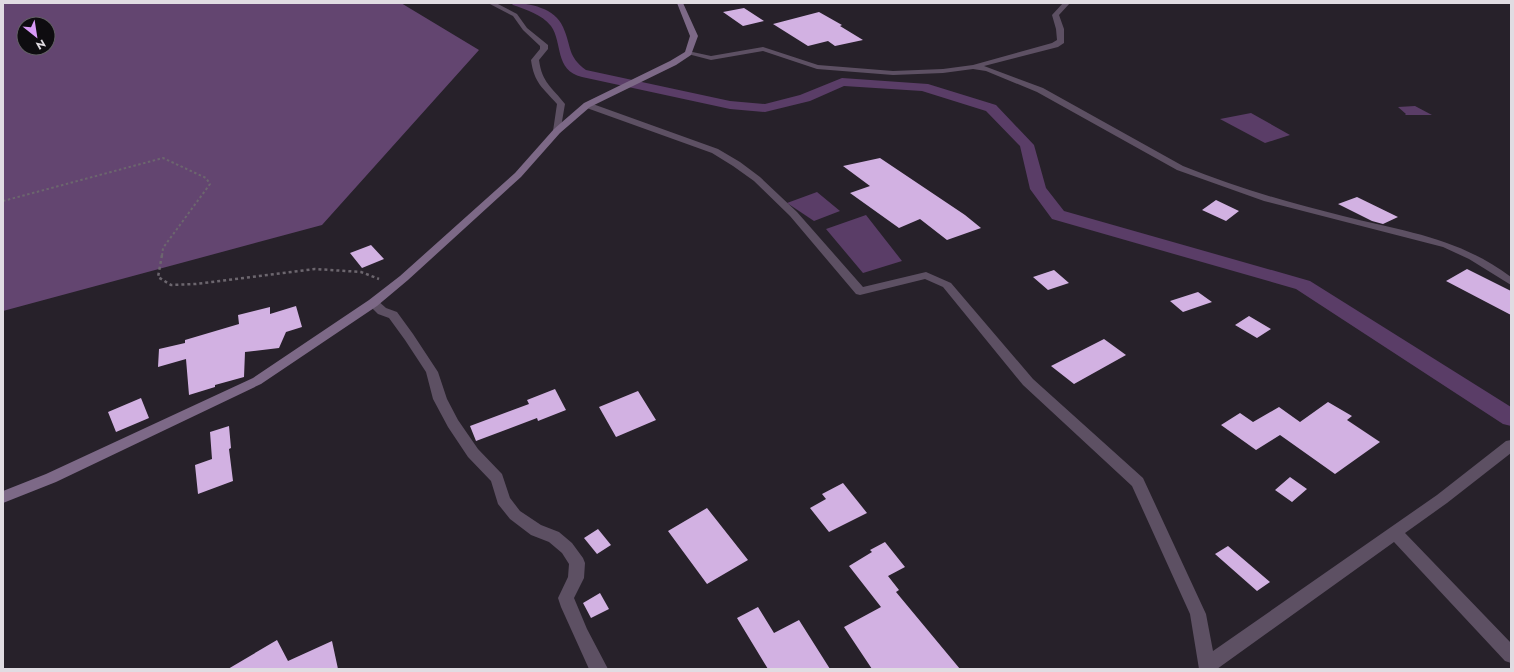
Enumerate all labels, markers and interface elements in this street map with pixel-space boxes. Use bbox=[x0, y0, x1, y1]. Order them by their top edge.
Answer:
north arrow bbox=[16, 16, 56, 56]
text: N bbox=[33, 36, 49, 54]

